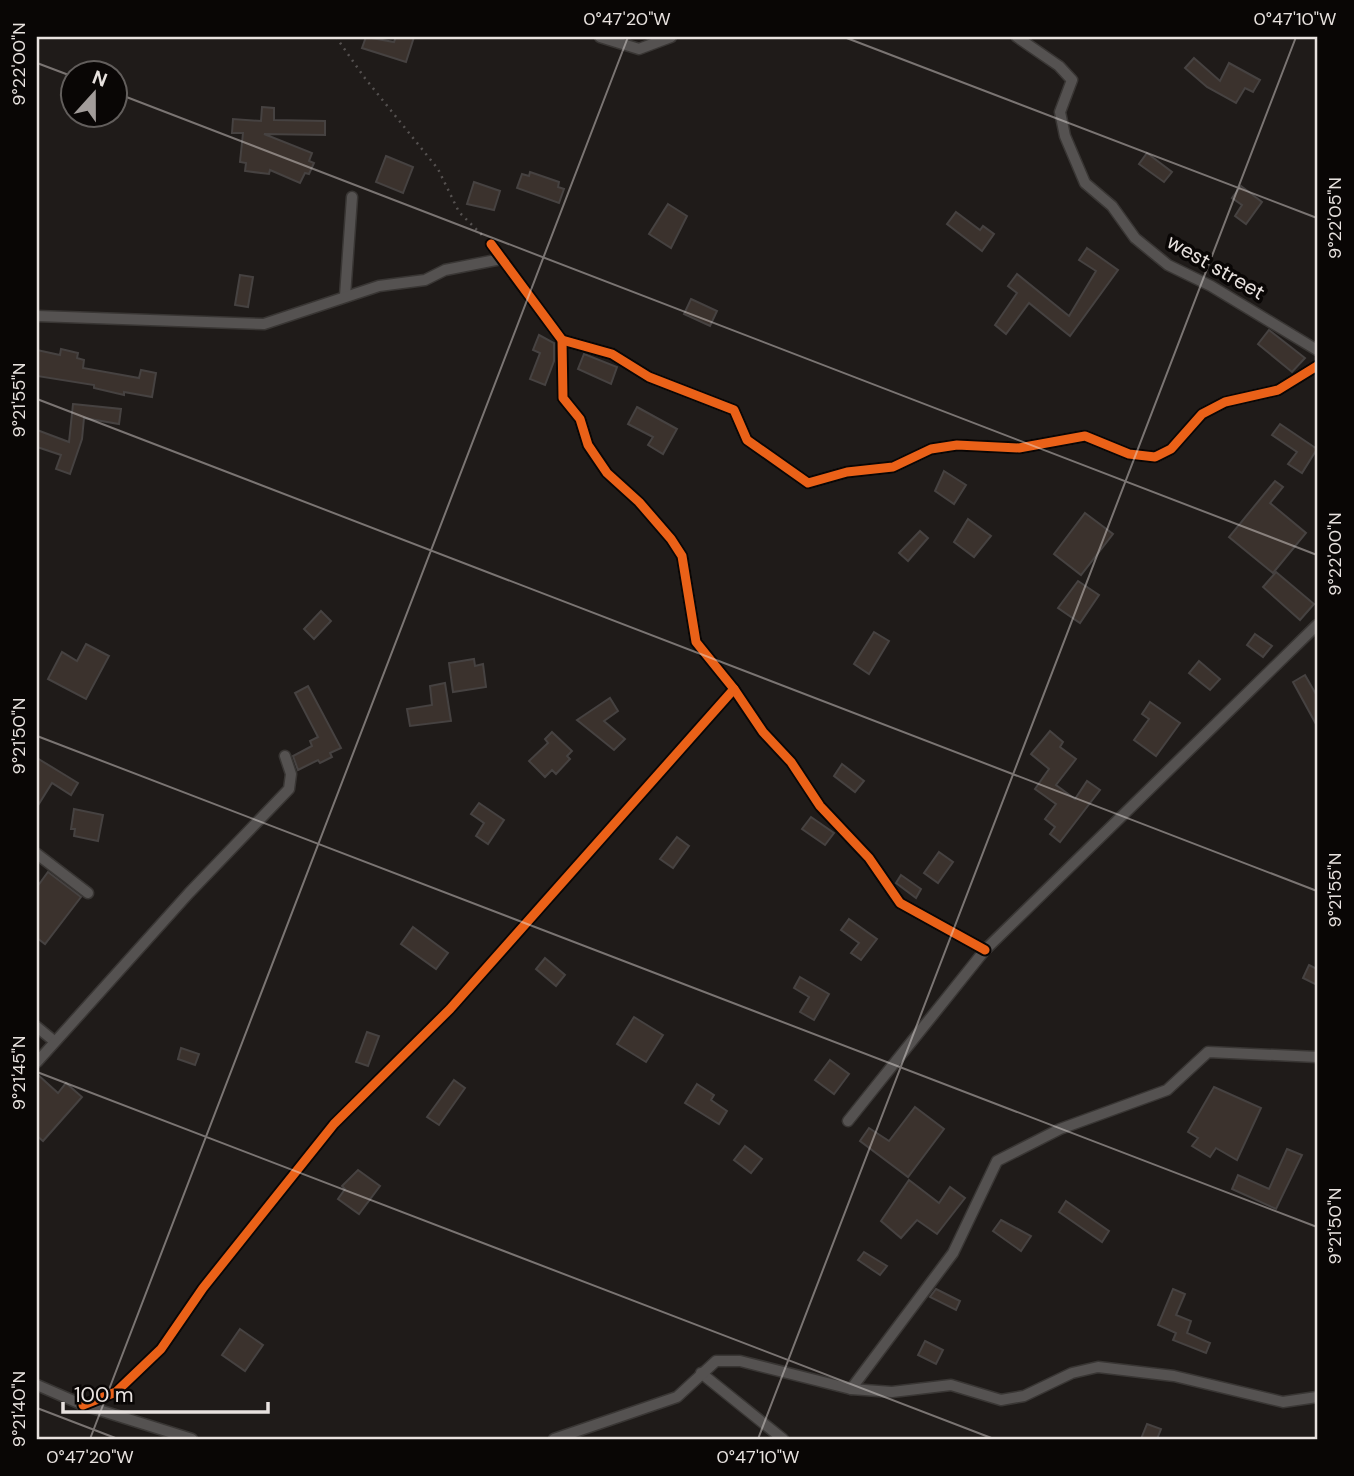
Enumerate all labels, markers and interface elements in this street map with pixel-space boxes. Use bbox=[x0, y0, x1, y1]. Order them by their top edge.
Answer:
text: 0°47'20"W bbox=[583, 7, 671, 31]
text: 0°47'10"W bbox=[1253, 7, 1337, 31]
text: 9°22'00"N bbox=[7, 22, 31, 106]
north arrow bbox=[60, 60, 130, 130]
text: N bbox=[89, 64, 111, 93]
text: 9°22'05"N bbox=[1323, 177, 1347, 259]
street label: west street bbox=[1162, 228, 1270, 306]
text: 9°21'55"N bbox=[7, 362, 31, 438]
text: 9°22'00"N bbox=[1323, 512, 1347, 596]
text: 9°21'50"N bbox=[7, 698, 31, 774]
text: 9°21'55"N bbox=[1323, 852, 1347, 928]
text: 9°21'45"N bbox=[7, 1036, 31, 1110]
text: 9°21'50"N bbox=[1323, 1188, 1347, 1264]
text: 9°21'40"N bbox=[7, 1371, 31, 1447]
scale bar bbox=[63, 1371, 268, 1415]
text: 100 m bbox=[74, 1381, 134, 1409]
text: 0°47'20"W bbox=[46, 1445, 134, 1469]
text: 0°47'10"W bbox=[716, 1445, 800, 1469]

